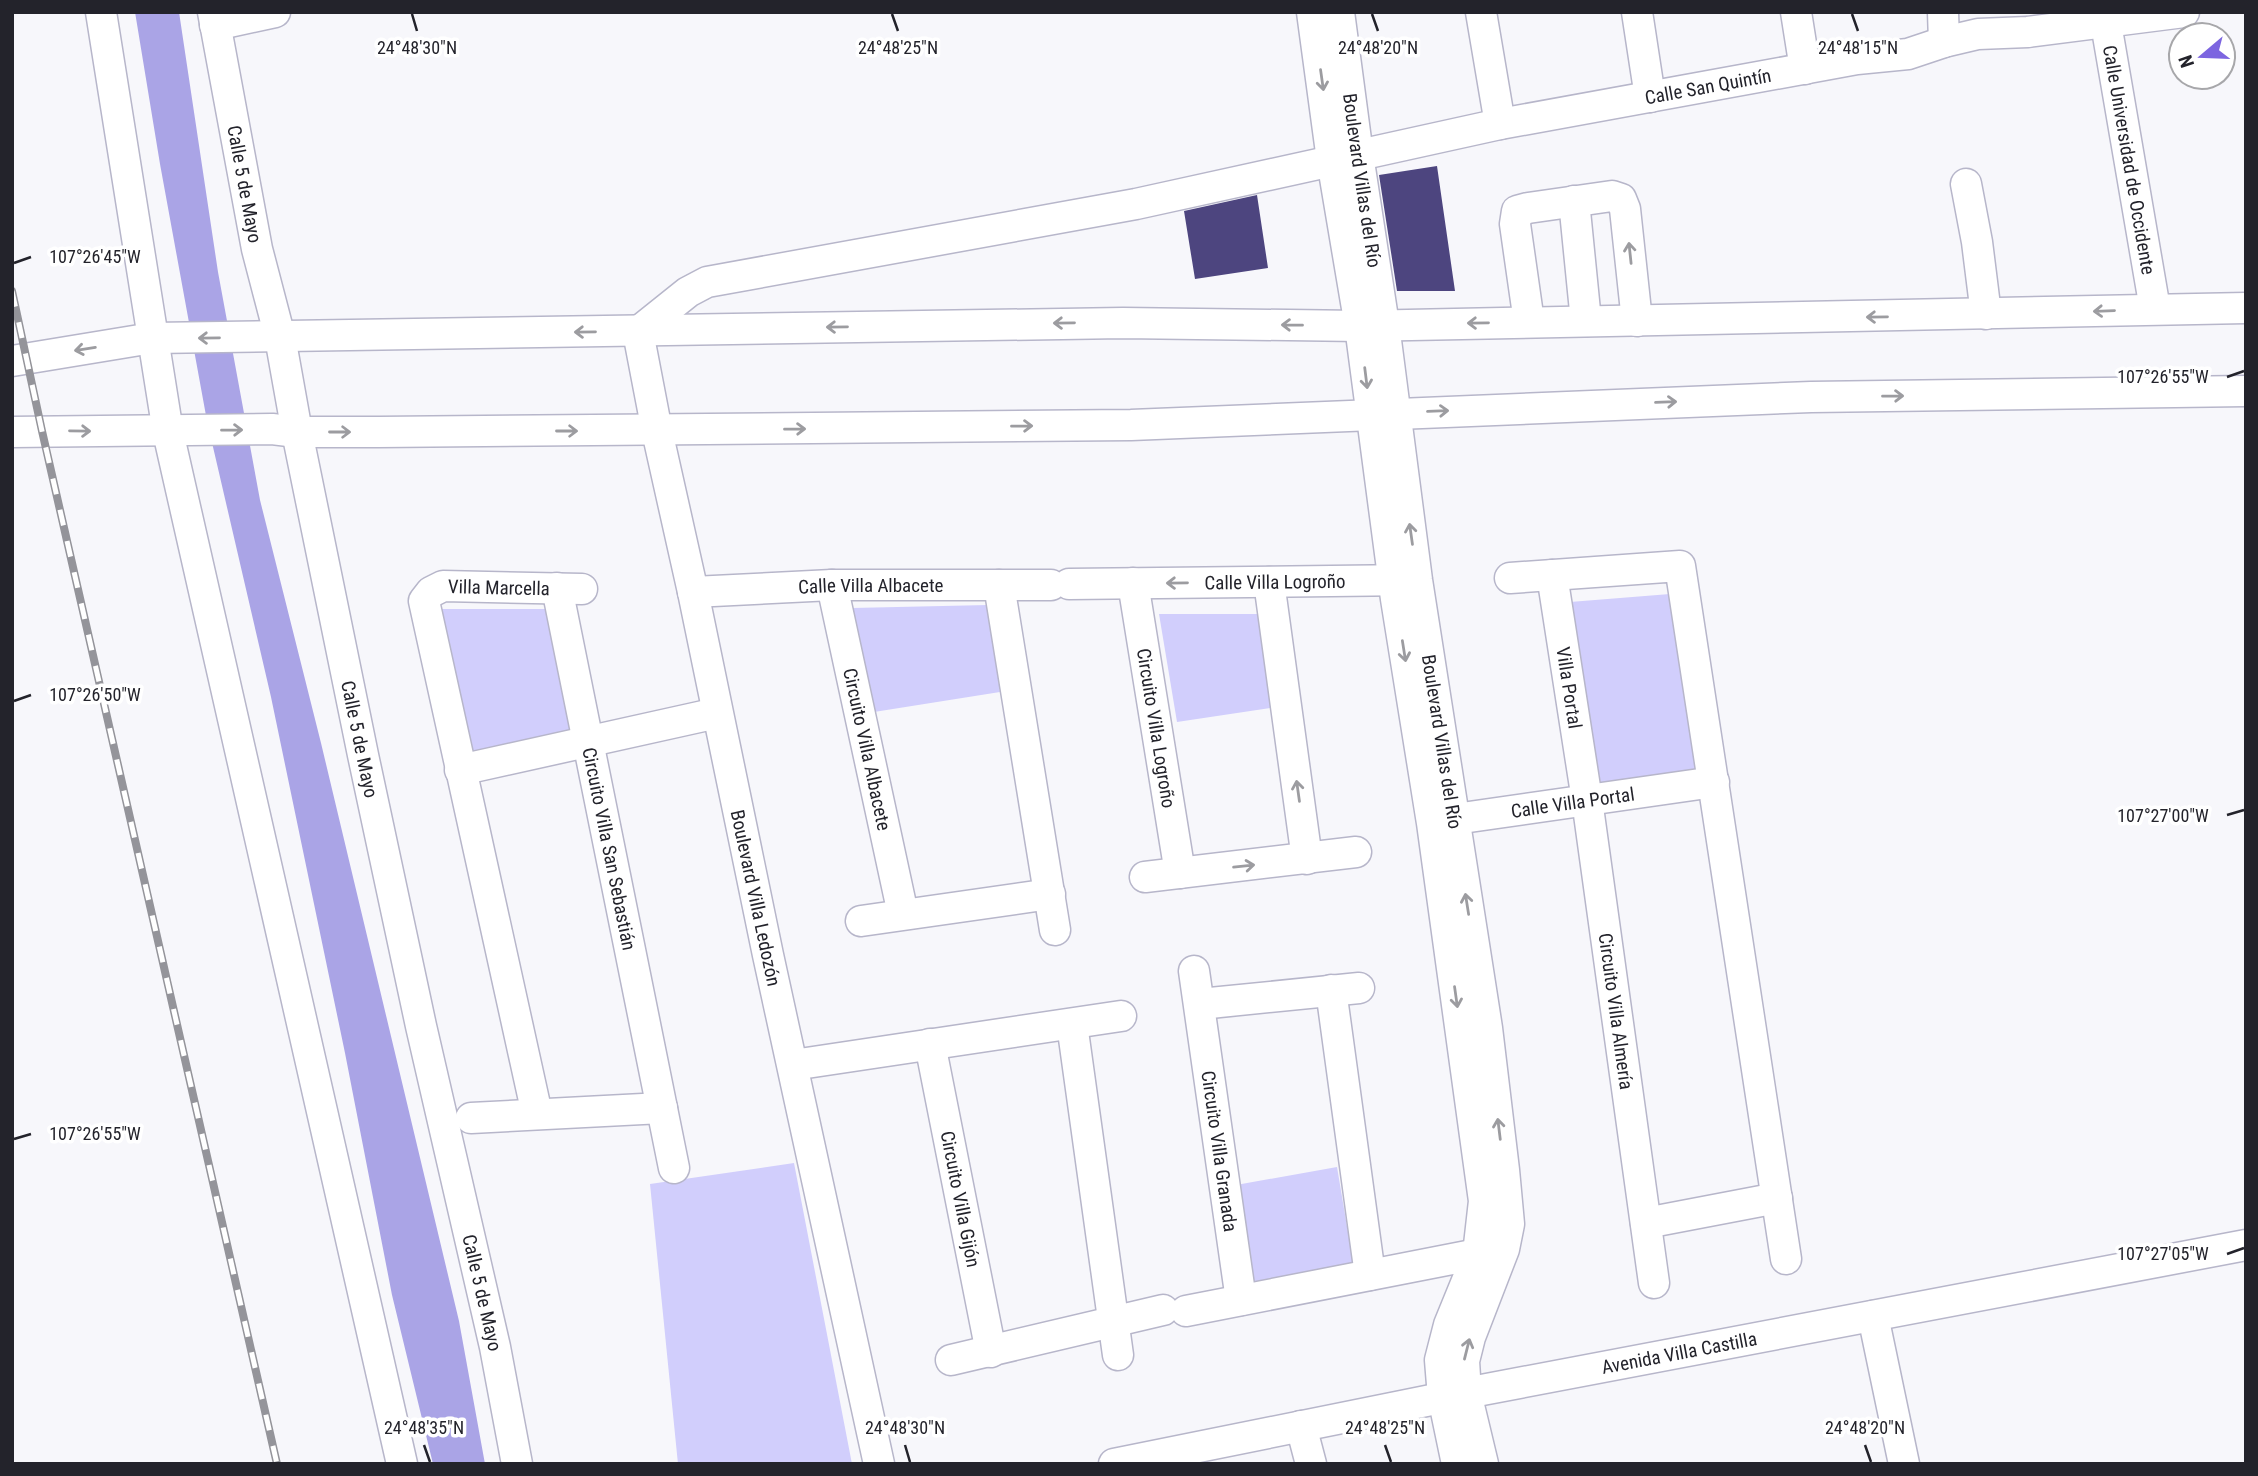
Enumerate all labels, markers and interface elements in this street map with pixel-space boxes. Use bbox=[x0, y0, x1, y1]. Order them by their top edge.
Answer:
north arrow bbox=[2167, 21, 2237, 91]
text: 24°48'30"N bbox=[377, 37, 457, 58]
text: 24°48'25"N bbox=[858, 37, 938, 58]
text: 24°48'20"N bbox=[1338, 37, 1418, 58]
text: 24°48'15"N bbox=[1818, 37, 1898, 58]
street label: Calle Universidad de Occidente bbox=[2098, 43, 2160, 277]
text: N bbox=[2174, 52, 2199, 71]
street label: Calle San Quintín bbox=[1643, 64, 1773, 109]
one-way arrow bbox=[1315, 68, 1328, 91]
street label: Boulevard Villas del Río bbox=[1338, 92, 1386, 269]
street label: Calle 5 de Mayo bbox=[222, 124, 267, 245]
one-way arrow bbox=[1623, 242, 1636, 265]
text: 107°26'45"W bbox=[49, 246, 141, 267]
one-way arrow bbox=[2093, 304, 2116, 317]
one-way arrow bbox=[1865, 310, 1888, 323]
one-way arrow bbox=[1466, 316, 1489, 330]
one-way arrow bbox=[1053, 317, 1076, 330]
one-way arrow bbox=[1280, 318, 1303, 332]
one-way arrow bbox=[825, 320, 848, 333]
one-way arrow bbox=[573, 326, 596, 339]
one-way arrow bbox=[198, 331, 221, 345]
one-way arrow bbox=[74, 343, 97, 356]
one-way arrow bbox=[1359, 366, 1372, 388]
text: 107°26'55"W bbox=[2117, 366, 2209, 387]
one-way arrow bbox=[1881, 389, 1904, 402]
one-way arrow bbox=[1654, 396, 1677, 409]
one-way arrow bbox=[1427, 405, 1450, 418]
one-way arrow bbox=[1011, 419, 1034, 433]
one-way arrow bbox=[783, 422, 806, 436]
one-way arrow bbox=[220, 423, 243, 437]
one-way arrow bbox=[69, 424, 92, 438]
one-way arrow bbox=[556, 424, 579, 438]
one-way arrow bbox=[328, 425, 351, 439]
one-way arrow bbox=[1404, 523, 1417, 546]
street label: Calle Villa Logroño bbox=[1204, 570, 1346, 594]
street label: Calle Villa Albacete bbox=[798, 574, 944, 599]
street label: Villa Marcella bbox=[448, 575, 550, 600]
one-way arrow bbox=[1166, 576, 1189, 590]
one-way arrow bbox=[1398, 639, 1411, 662]
street label: Villa Portal bbox=[1551, 645, 1587, 730]
street label: Circuito Villa Logroño bbox=[1132, 647, 1180, 810]
street label: Boulevard Villas del Río bbox=[1417, 653, 1467, 830]
street label: Circuito Villa Albacete bbox=[838, 666, 896, 833]
street label: Calle 5 de Mayo bbox=[336, 679, 383, 800]
text: 107°26'50"W bbox=[49, 684, 141, 705]
street label: Circuito Villa San Sebastián bbox=[577, 745, 641, 952]
one-way arrow bbox=[1291, 780, 1304, 803]
street label: Calle Villa Portal bbox=[1509, 783, 1636, 823]
text: 107°27'00"W bbox=[2117, 805, 2209, 826]
street label: Boulevard Villa Ledozón bbox=[726, 808, 785, 988]
one-way arrow bbox=[1232, 859, 1255, 872]
one-way arrow bbox=[1460, 893, 1473, 916]
street label: Circuito Villa Almería bbox=[1594, 932, 1638, 1091]
one-way arrow bbox=[1450, 986, 1463, 1008]
street label: Circuito Villa Granada bbox=[1196, 1069, 1242, 1233]
one-way arrow bbox=[1493, 1118, 1506, 1141]
text: 107°26'55"W bbox=[49, 1123, 141, 1144]
street label: Circuito Villa Gijón bbox=[935, 1129, 985, 1269]
street label: Calle 5 de Mayo bbox=[457, 1232, 507, 1353]
text: 107°27'05"W bbox=[2117, 1243, 2209, 1264]
street label: Avenida Villa Castilla bbox=[1600, 1327, 1759, 1379]
one-way arrow bbox=[1461, 1338, 1474, 1361]
text: 24°48'35"N bbox=[384, 1417, 464, 1438]
text: 24°48'30"N bbox=[865, 1417, 945, 1438]
text: 24°48'25"N bbox=[1345, 1417, 1425, 1438]
text: 24°48'20"N bbox=[1825, 1417, 1905, 1438]

